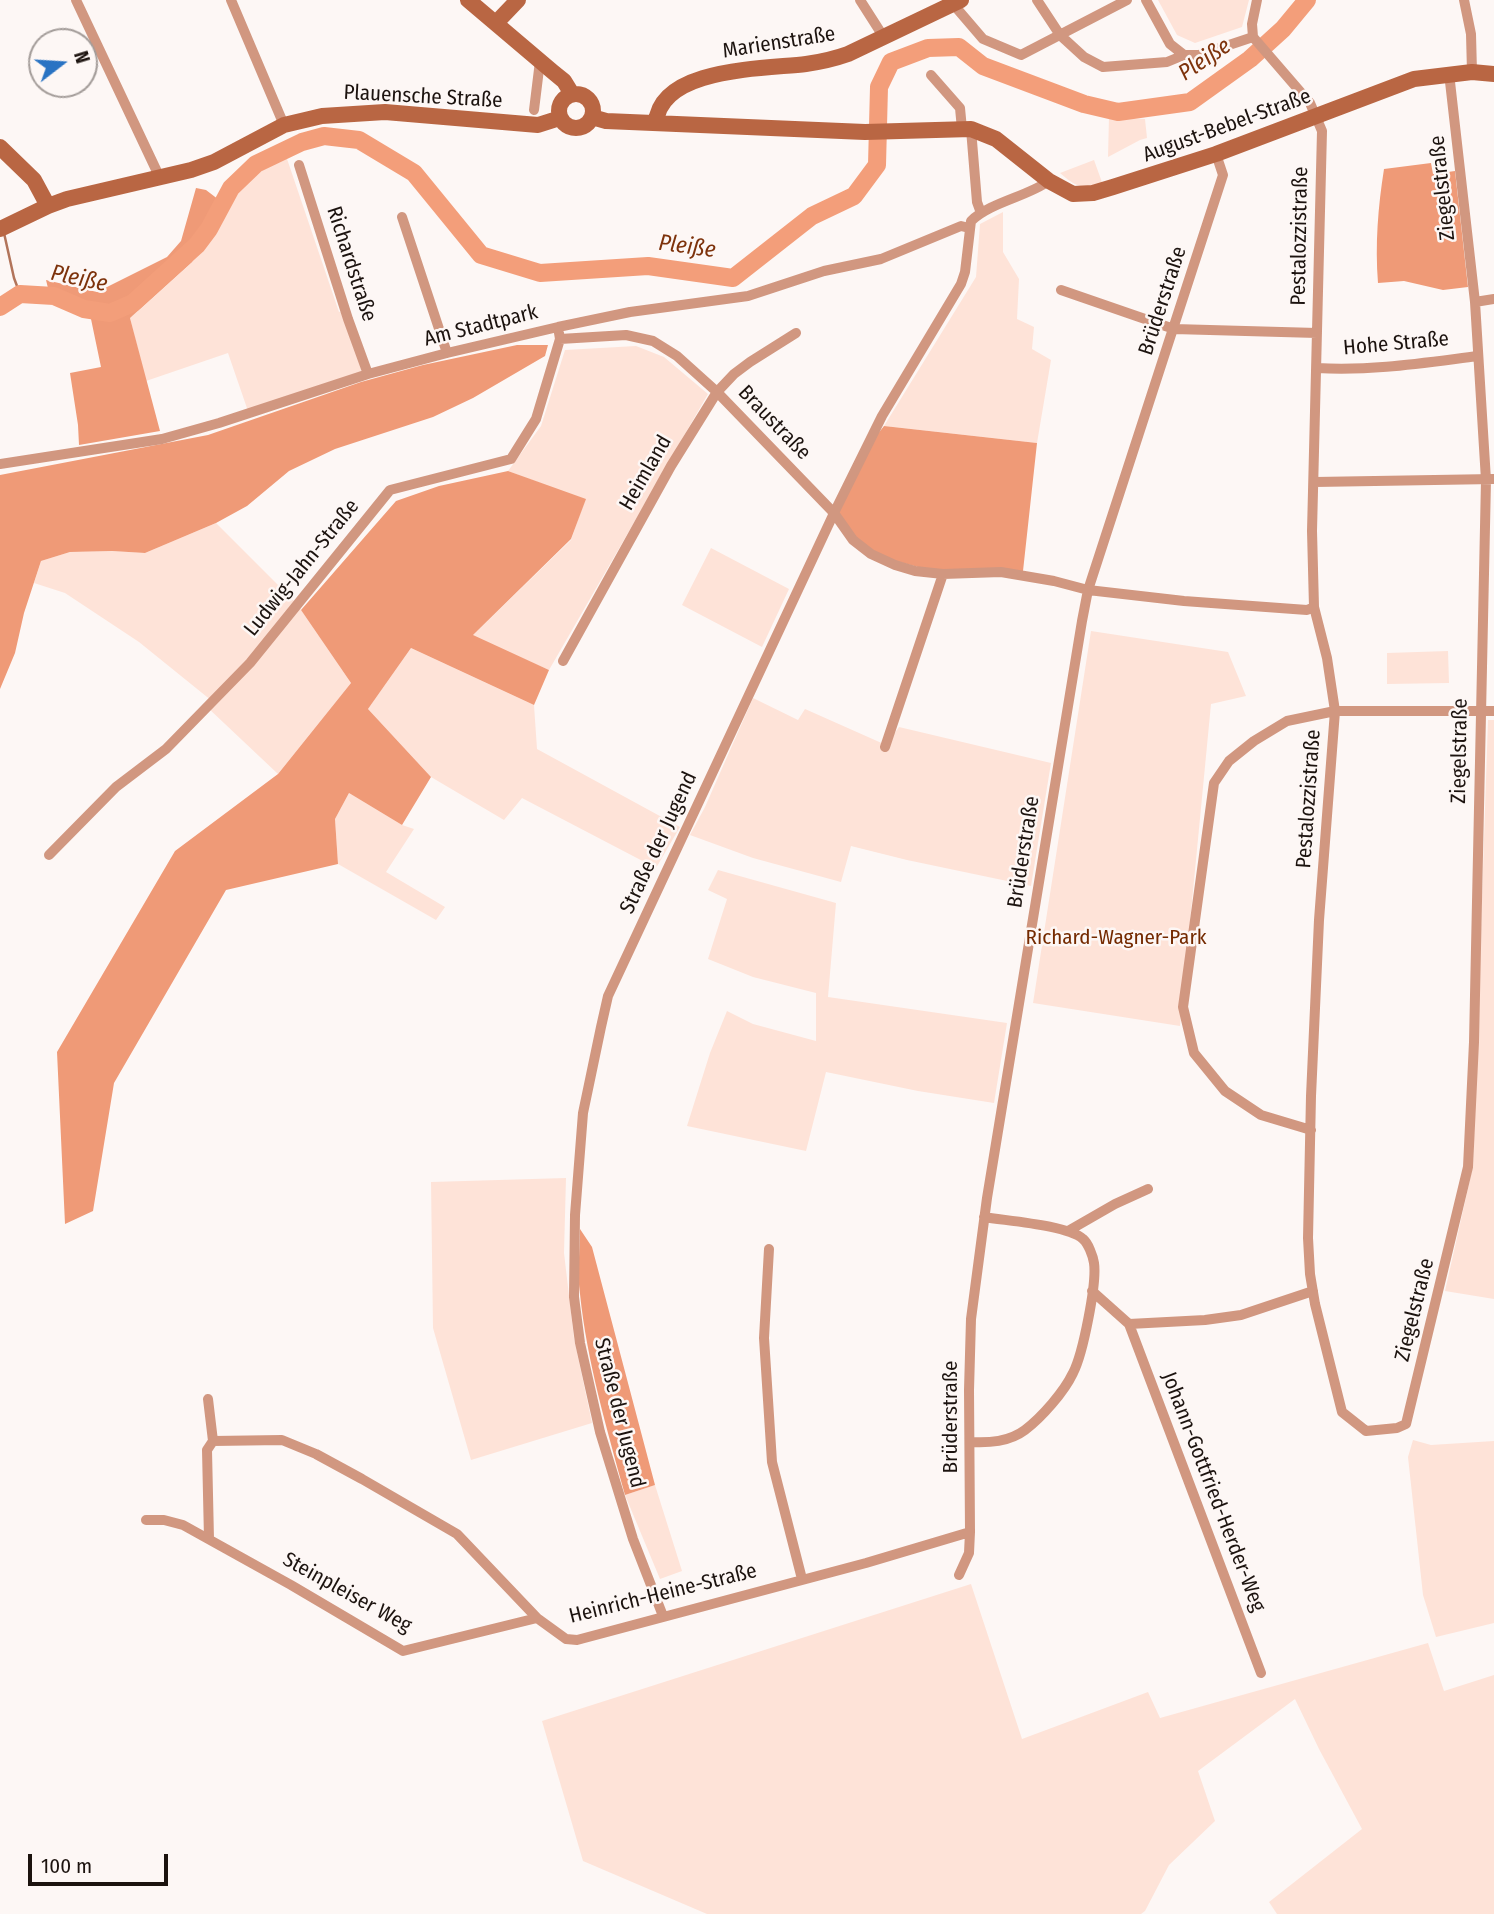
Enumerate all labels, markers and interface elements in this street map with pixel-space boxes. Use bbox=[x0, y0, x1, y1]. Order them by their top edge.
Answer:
street label: Marienstraße bbox=[721, 22, 837, 64]
north arrow bbox=[28, 28, 98, 98]
water label: Pleiße bbox=[1174, 33, 1236, 87]
text: N bbox=[69, 48, 94, 66]
street label: Plauensche Straße bbox=[343, 80, 503, 114]
street label: August-Bebel-Straße bbox=[1140, 84, 1314, 168]
street label: Ziegelstraße bbox=[1425, 134, 1461, 242]
street label: Pestalozzistraße bbox=[1286, 166, 1314, 306]
street label: Richardstraße bbox=[321, 203, 381, 325]
water label: Pleiße bbox=[657, 229, 717, 265]
street label: Brüderstraße bbox=[1134, 243, 1192, 359]
water label: Pleiße bbox=[48, 260, 110, 298]
street label: Am Stadtpark bbox=[422, 300, 540, 352]
street label: Hohe Straße bbox=[1342, 327, 1450, 361]
street label: Braustraße bbox=[732, 380, 816, 466]
street label: Heimland bbox=[614, 431, 678, 515]
street label: Ludwig-Jahn-Straße bbox=[239, 495, 365, 641]
street label: Ziegelstraße bbox=[1446, 698, 1474, 804]
street label: Pestalozzistraße bbox=[1292, 729, 1326, 869]
street label: Straße der Jugend bbox=[615, 768, 703, 918]
street label: Brüderstraße bbox=[1003, 794, 1045, 910]
park label: Richard-Wagner-Park bbox=[1026, 925, 1206, 951]
street label: Ziegelstraße bbox=[1390, 1256, 1440, 1364]
street label: Straße der Jugend bbox=[588, 1335, 650, 1491]
street label: Brüderstraße bbox=[938, 1361, 964, 1473]
street label: Johann-Gottfried-Herder-Weg bbox=[1156, 1369, 1270, 1615]
street label: Steinpleiser Weg bbox=[278, 1547, 416, 1639]
street label: Heinrich-Heine-Straße bbox=[567, 1558, 759, 1630]
scale bar bbox=[32, 1840, 172, 1884]
text: 100 m bbox=[41, 1853, 92, 1879]

